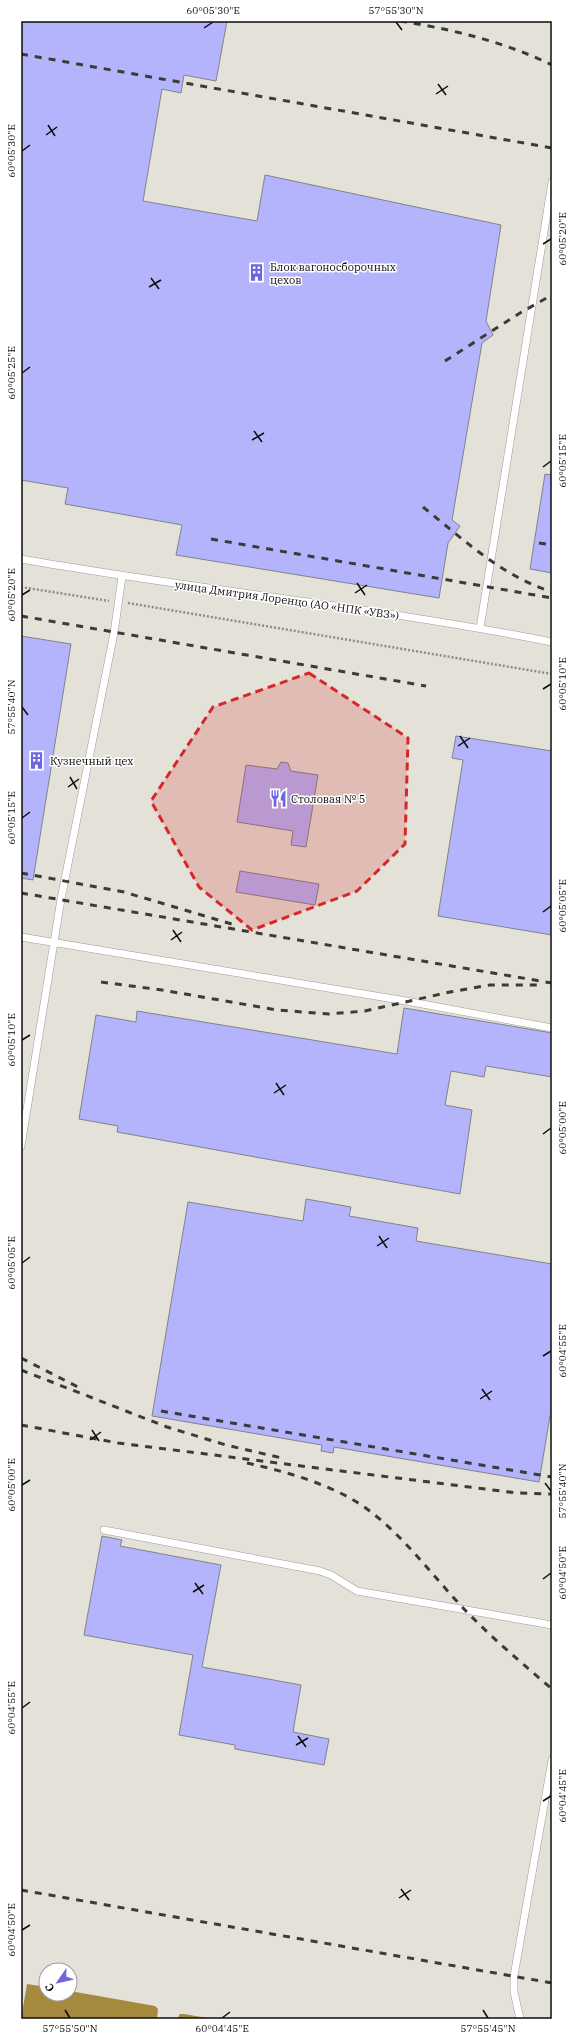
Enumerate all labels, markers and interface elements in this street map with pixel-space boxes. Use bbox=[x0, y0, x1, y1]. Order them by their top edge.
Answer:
text: 60°05'30"E bbox=[186, 4, 240, 17]
text: 57°55'30"N bbox=[369, 4, 424, 17]
text: 60°05'30"E bbox=[5, 124, 18, 178]
text: 60°05'20"E bbox=[556, 212, 569, 266]
place label: Блок вагоносборочных цехов bbox=[270, 260, 396, 287]
building icon: Блок вагоносборочных цехов bbox=[247, 263, 267, 283]
text: 60°05'25"E bbox=[5, 346, 18, 400]
text: 60°05'15"E bbox=[556, 434, 569, 488]
text: 60°05'20"E bbox=[5, 568, 18, 622]
street label: улица Дмитрия Лоренцо (АО «НПК «УВЗ») bbox=[174, 577, 400, 623]
text: 60°05'10"E bbox=[556, 657, 569, 711]
text: 57°55'40"N bbox=[5, 679, 18, 735]
building icon: Кузнечный цех bbox=[27, 751, 47, 771]
place label: Кузнечный цех bbox=[50, 754, 134, 768]
restaurant icon: Столовая № 5 bbox=[268, 789, 288, 809]
text: 60°05'15"E bbox=[5, 791, 18, 845]
place label: Столовая № 5 bbox=[291, 792, 365, 806]
text: 60°05'05"E bbox=[556, 879, 569, 933]
text: 60°05'10"E bbox=[5, 1013, 18, 1067]
text: 60°05'00"E bbox=[556, 1101, 569, 1155]
text: 60°05'05"E bbox=[5, 1236, 18, 1290]
text: 60°04'55"E bbox=[556, 1324, 569, 1378]
text: 60°05'00"E bbox=[5, 1458, 18, 1512]
text: 57°55'40"N bbox=[556, 1463, 569, 1519]
text: 60°04'50"E bbox=[556, 1546, 569, 1600]
text: 60°04'55"E bbox=[5, 1681, 18, 1735]
text: 60°04'45"E bbox=[556, 1769, 569, 1823]
text: 60°04'50"E bbox=[5, 1903, 18, 1957]
north arrow bbox=[38, 1962, 78, 2002]
text: С bbox=[42, 1981, 58, 1995]
text: 57°55'50"N bbox=[43, 2022, 98, 2035]
text: 60°04'45"E bbox=[195, 2022, 249, 2035]
text: 57°55'45"N bbox=[461, 2022, 516, 2035]

